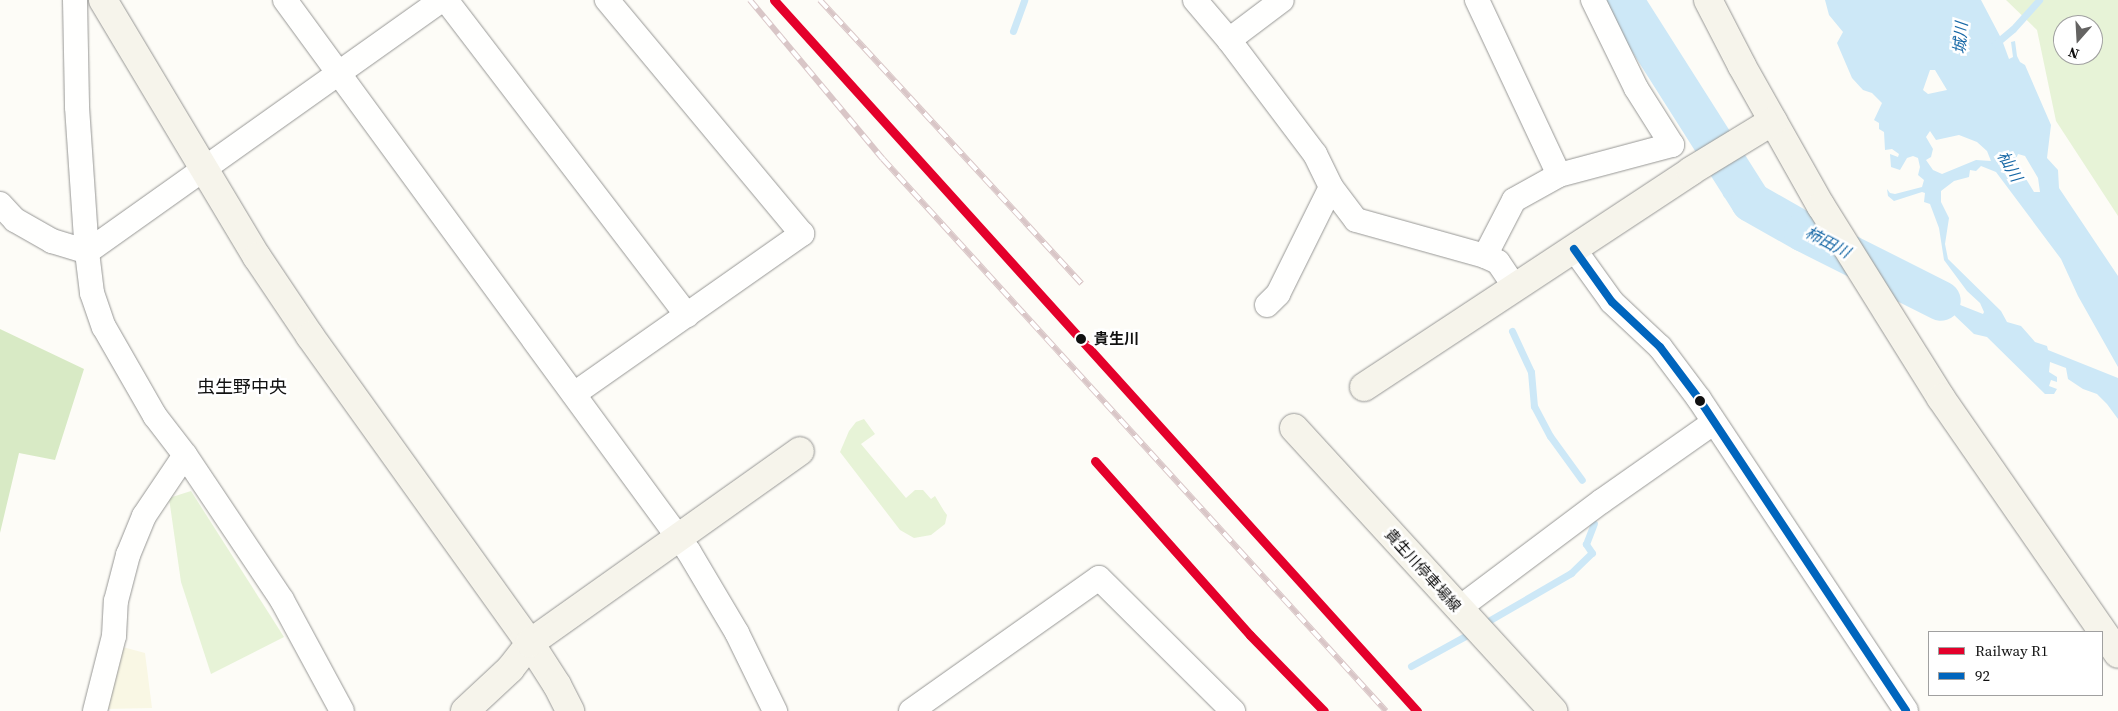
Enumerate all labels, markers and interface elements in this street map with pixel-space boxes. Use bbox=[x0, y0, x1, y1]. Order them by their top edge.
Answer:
north arrow bbox=[2053, 15, 2103, 65]
water label: 城川 bbox=[1949, 21, 1971, 55]
text: N bbox=[2065, 42, 2082, 64]
water label: 杣川 bbox=[1994, 147, 2026, 185]
water label: 柿田川 bbox=[1802, 222, 1854, 262]
marker: 貴生川 bbox=[1072, 330, 1090, 348]
place label: 貴生川 bbox=[1094, 330, 1139, 348]
district label: 虫生野中央 bbox=[197, 376, 287, 398]
unlabelled marker bbox=[1695, 396, 1705, 406]
street label: 貴生川停車場線 bbox=[1381, 525, 1465, 615]
legend bbox=[1928, 631, 2103, 696]
text: Railway R1 bbox=[1975, 640, 2048, 661]
text: 92 bbox=[1975, 665, 1990, 686]

